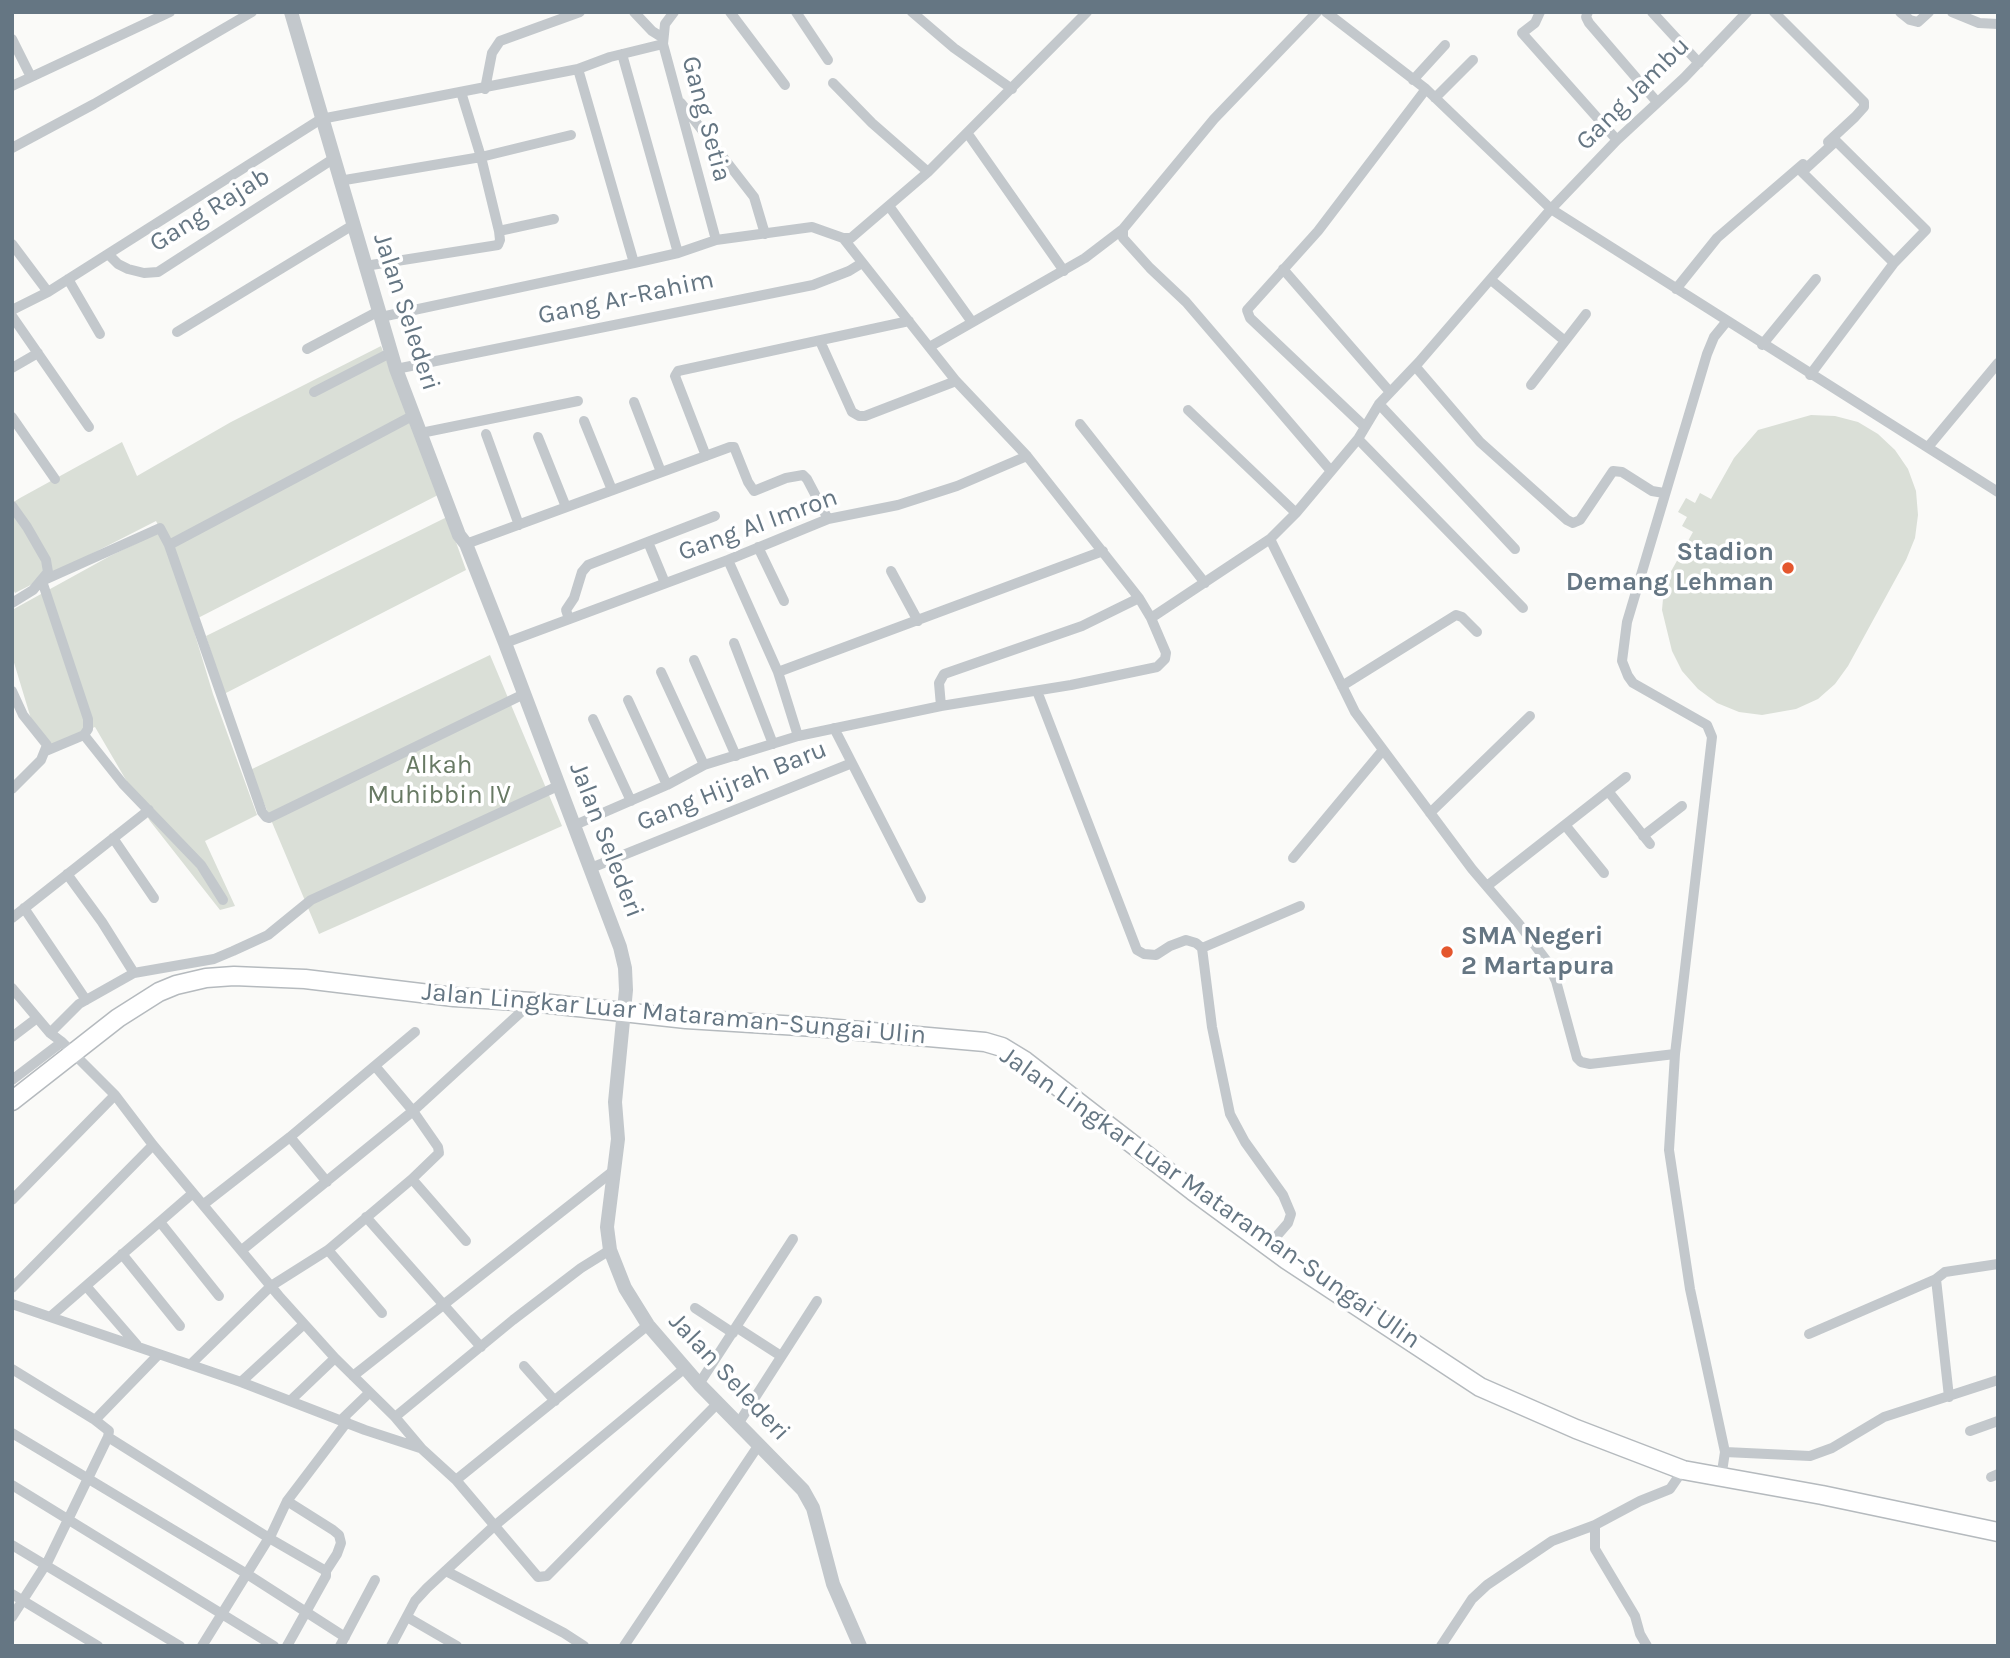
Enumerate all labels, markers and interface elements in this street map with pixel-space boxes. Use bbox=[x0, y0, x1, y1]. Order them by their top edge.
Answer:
street label: Gang Jambu bbox=[1570, 31, 1696, 157]
street label: Gang Setia bbox=[674, 53, 738, 185]
street label: Gang Rajab bbox=[144, 161, 276, 259]
street label: Jalan Selederi bbox=[366, 229, 446, 395]
street label: Gang Ar-Rahim bbox=[535, 264, 717, 332]
street label: Gang Al Imron bbox=[674, 482, 842, 568]
place label: Stadion Demang Lehman bbox=[1566, 537, 1774, 598]
marker: Stadion Demang Lehman bbox=[1780, 560, 1796, 576]
street label: Gang Hijrah Baru bbox=[632, 734, 832, 838]
park label: Alkah Muhibbin IV bbox=[367, 750, 511, 812]
street label: Jalan Selederi bbox=[562, 758, 650, 922]
place label: SMA Negeri 2 Martapura bbox=[1461, 921, 1615, 982]
marker: SMA Negeri 2 Martapura bbox=[1439, 944, 1455, 960]
street label: Jalan Lingkar Luar Mataraman-Sungai Ulin bbox=[421, 976, 927, 1052]
street label: Jalan Lingkar Luar Mataraman-Sungai Ulin bbox=[994, 1040, 1426, 1356]
street label: Jalan Selederi bbox=[662, 1306, 796, 1448]

